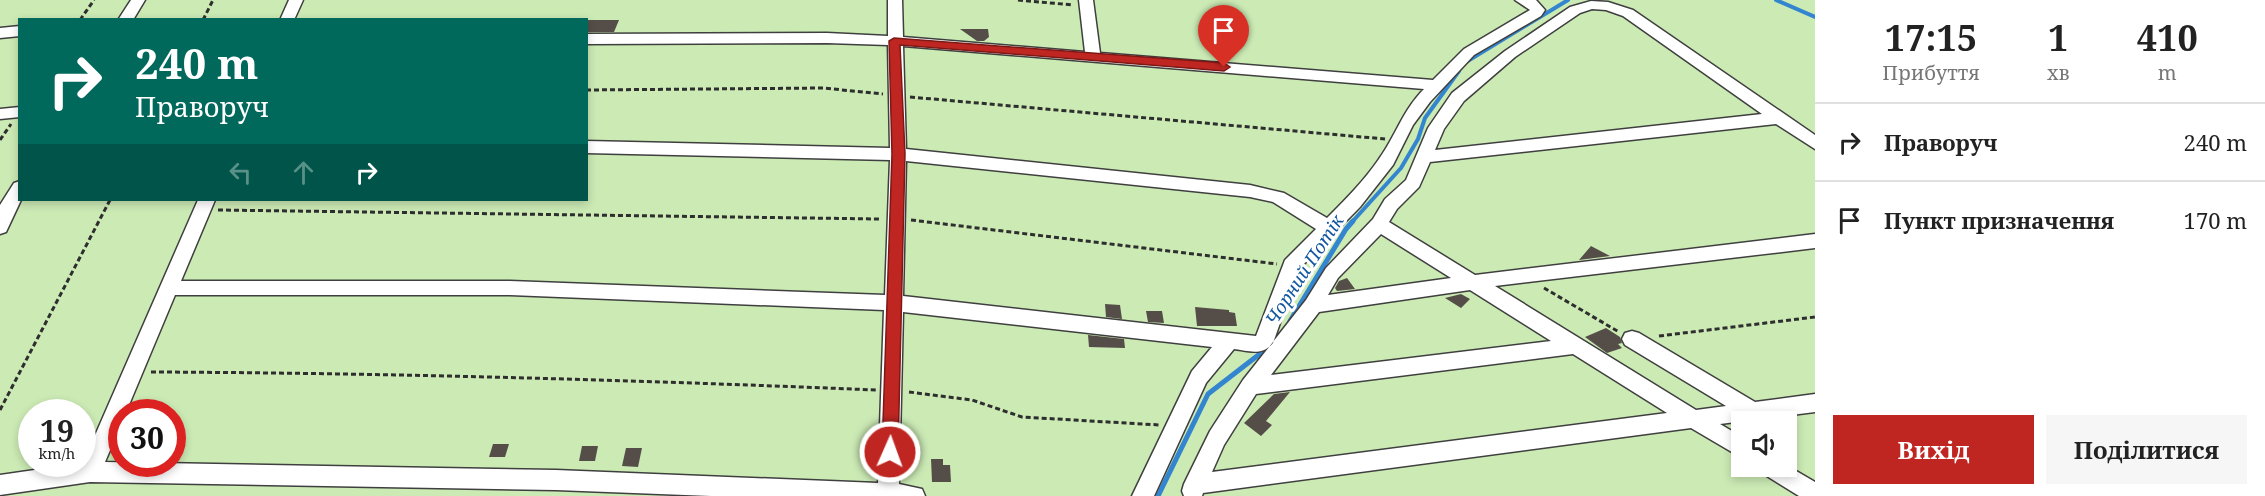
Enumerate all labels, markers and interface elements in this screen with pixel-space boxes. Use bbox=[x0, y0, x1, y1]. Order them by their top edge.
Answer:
pin bbox=[1198, 5, 1249, 67]
text: 17:15 bbox=[1885, 13, 1977, 62]
text: 1 bbox=[2048, 13, 2068, 62]
text: 410 bbox=[2137, 13, 2198, 62]
icon: arrive bbox=[1207, 14, 1240, 47]
text: 240 m bbox=[135, 34, 259, 91]
icon: right bbox=[36, 42, 114, 120]
text: Прибуття bbox=[1882, 59, 1980, 86]
text: хв bbox=[2047, 59, 2070, 86]
text: m bbox=[2158, 59, 2177, 86]
text: Праворуч bbox=[135, 88, 269, 125]
icon: right bbox=[1833, 126, 1866, 159]
text: Праворуч bbox=[1884, 127, 1998, 157]
text: 240 m bbox=[2184, 127, 2247, 157]
icon: left bbox=[224, 156, 257, 189]
icon: ahead bbox=[287, 156, 320, 189]
icon: right bbox=[350, 156, 383, 189]
icon: arrive bbox=[1833, 204, 1866, 237]
text: Пункт призначення bbox=[1884, 205, 2114, 235]
text: 170 m bbox=[2184, 205, 2247, 235]
water label: Чорний Потік bbox=[1259, 209, 1349, 329]
speed limit sign: 30 bbox=[108, 399, 186, 477]
text: 19 bbox=[40, 410, 74, 451]
map controls bbox=[1731, 411, 1797, 477]
button: sound bbox=[1731, 411, 1797, 477]
button: Вихід bbox=[1833, 415, 2034, 484]
button: Поділитися bbox=[2046, 415, 2247, 484]
position arrow bbox=[858, 420, 922, 484]
text: km/h bbox=[39, 443, 75, 463]

